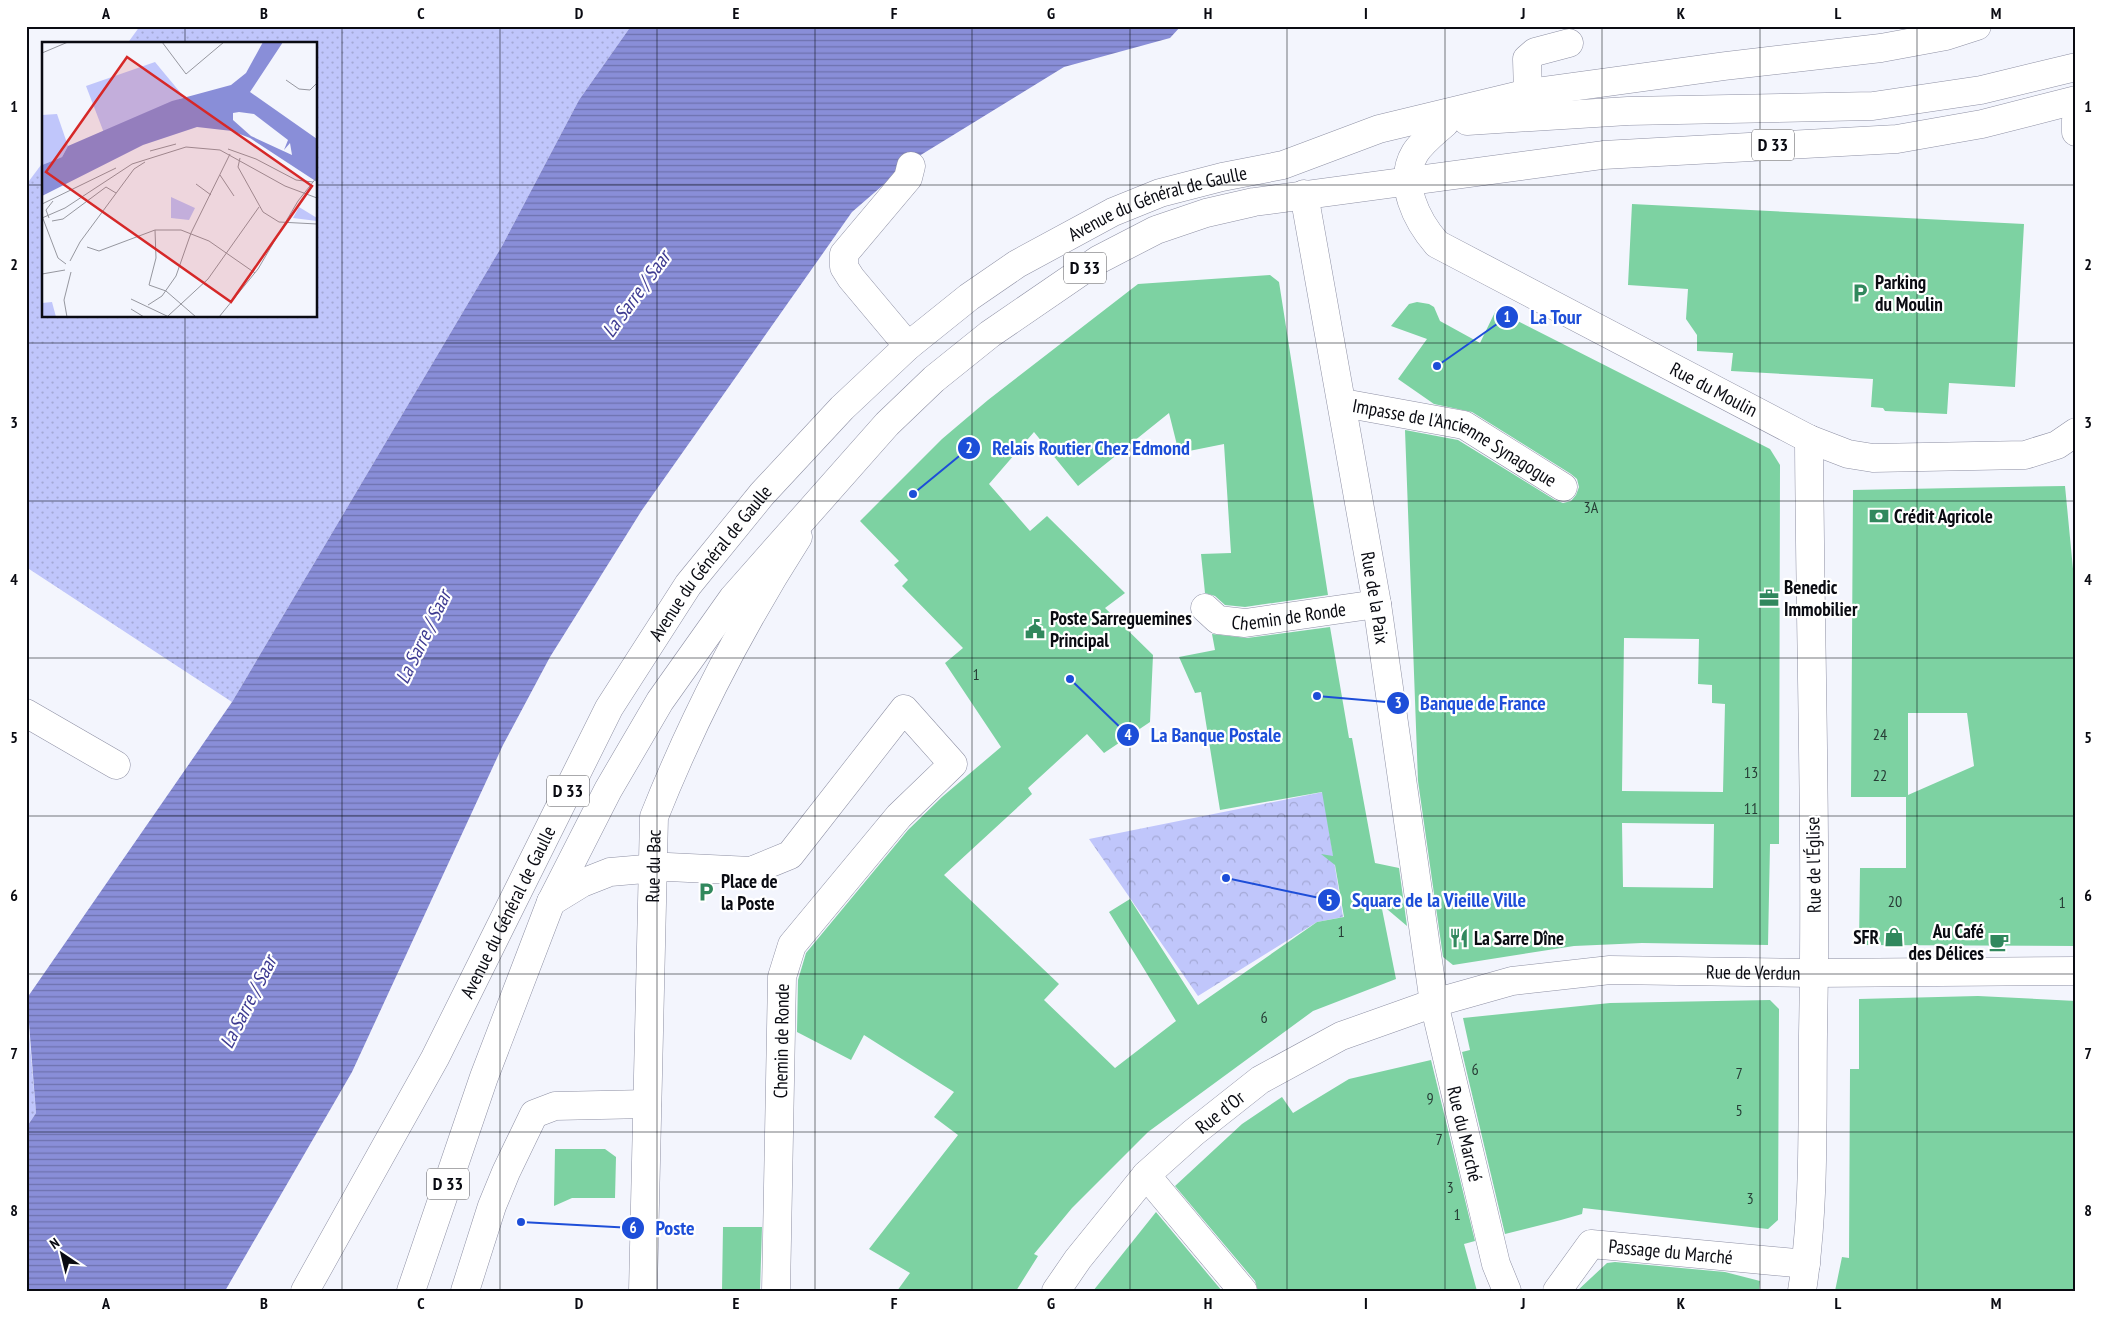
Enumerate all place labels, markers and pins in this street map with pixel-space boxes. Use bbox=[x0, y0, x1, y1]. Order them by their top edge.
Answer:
place label: Parking du Moulin bbox=[1875, 270, 1943, 316]
parking icon: Parking du Moulin bbox=[1849, 282, 1871, 304]
callout: La Tour bbox=[1495, 299, 1592, 334]
callout: Relais Routier Chez Edmond bbox=[956, 431, 1200, 466]
place label: Crédit Agricole bbox=[1894, 504, 1993, 528]
bank icon: Crédit Agricole bbox=[1868, 505, 1890, 527]
place label: Benedic Immobilier bbox=[1784, 575, 1858, 621]
office icon: Benedic Immobilier bbox=[1758, 587, 1780, 609]
place label: Poste Sarreguemines Principal bbox=[1050, 606, 1192, 652]
public building icon: Poste Sarreguemines Principal bbox=[1024, 618, 1046, 640]
callout: Banque de France bbox=[1386, 685, 1556, 720]
callout: La Banque Postale bbox=[1116, 717, 1292, 752]
place label: Place de la Poste bbox=[721, 869, 778, 915]
parking icon: Place de la Poste bbox=[695, 881, 717, 903]
callout: Square de la Vieille Ville bbox=[1316, 883, 1536, 918]
place label: Au Café des Délices bbox=[1908, 919, 1984, 965]
place label: SFR bbox=[1853, 925, 1879, 949]
place label: La Sarre Dîne bbox=[1474, 926, 1564, 950]
shop icon: SFR bbox=[1883, 926, 1905, 948]
restaurant icon: La Sarre Dîne bbox=[1448, 927, 1470, 949]
cafe icon: Au Café des Délices bbox=[1988, 931, 2010, 953]
callout: Poste bbox=[621, 1211, 705, 1246]

